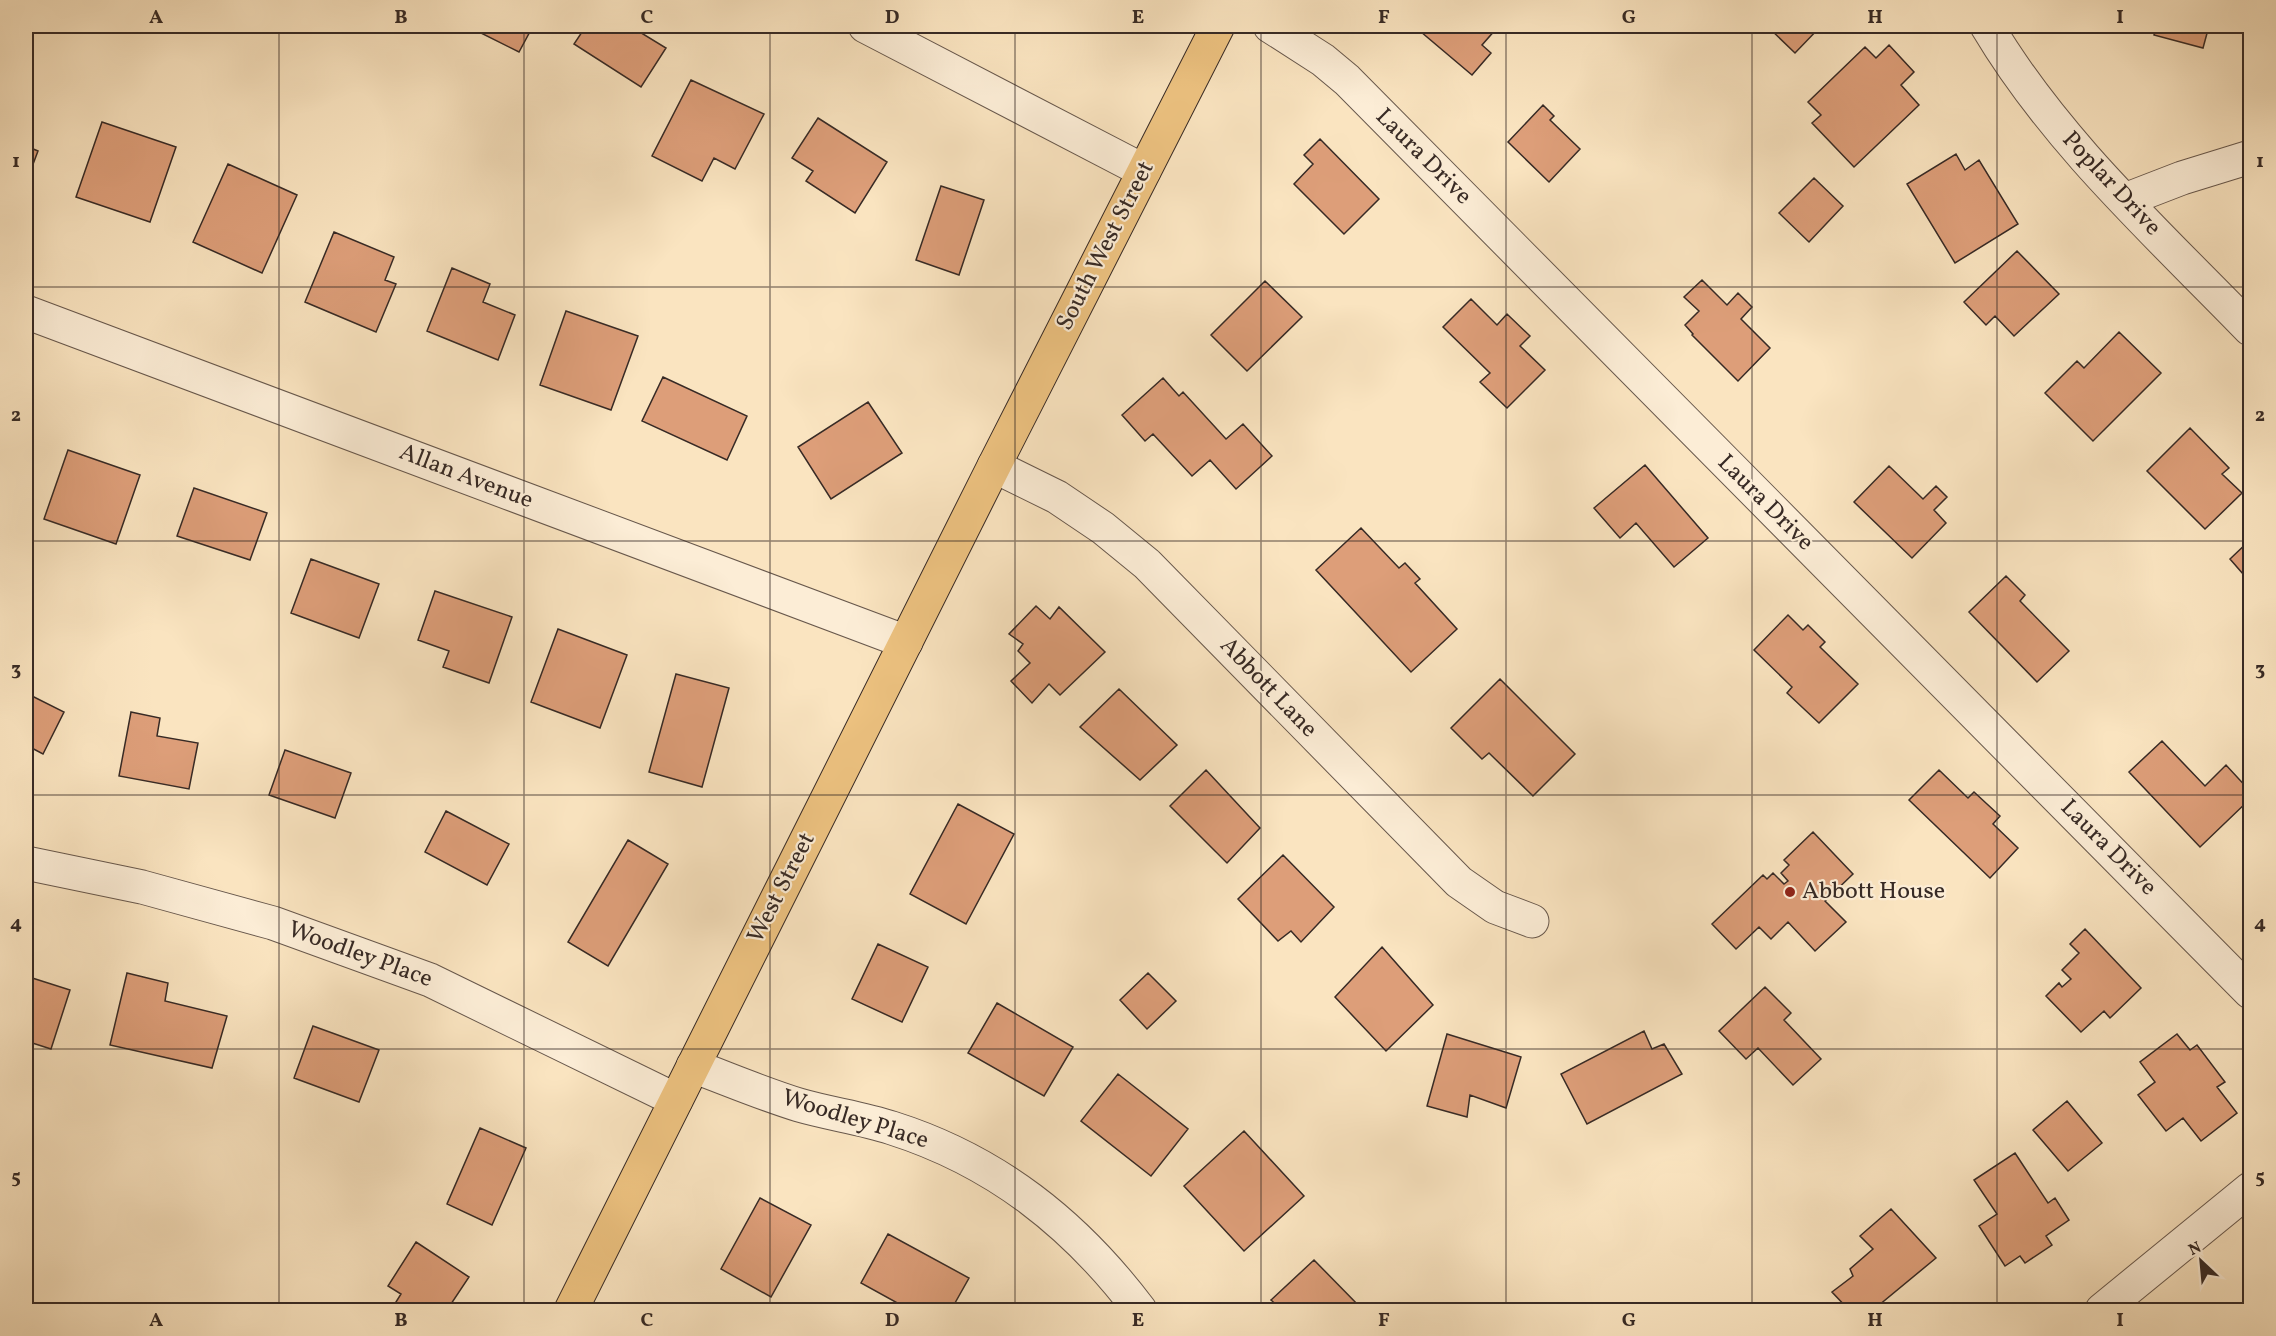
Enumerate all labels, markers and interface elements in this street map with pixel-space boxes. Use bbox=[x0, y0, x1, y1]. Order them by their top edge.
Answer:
text: A bbox=[149, 4, 163, 32]
text: B bbox=[394, 4, 408, 32]
text: C bbox=[641, 4, 654, 32]
text: D bbox=[885, 4, 899, 32]
text: E bbox=[1132, 4, 1144, 32]
text: F bbox=[1378, 4, 1390, 32]
text: G bbox=[1622, 4, 1636, 32]
text: H bbox=[1867, 4, 1883, 32]
text: I bbox=[2116, 4, 2124, 32]
street label: Laura Drive bbox=[1367, 101, 1479, 213]
street label: Poplar Drive bbox=[2053, 124, 2169, 244]
text: 1 bbox=[12, 148, 20, 176]
text: 1 bbox=[2256, 148, 2264, 176]
street label: South West Street bbox=[1049, 155, 1163, 337]
text: 2 bbox=[11, 402, 21, 430]
text: 2 bbox=[2255, 402, 2265, 430]
street label: Allan Avenue bbox=[394, 436, 538, 518]
street label: Laura Drive bbox=[1709, 447, 1821, 559]
street label: Abbott Lane bbox=[1211, 630, 1325, 746]
text: 3 bbox=[11, 656, 21, 684]
text: 3 bbox=[2255, 656, 2265, 684]
street label: Laura Drive bbox=[2052, 792, 2164, 904]
street label: West Street bbox=[740, 827, 824, 949]
place label: Abbott House bbox=[1802, 875, 1945, 909]
marker: Abbott House bbox=[1783, 885, 1797, 899]
text: 4 bbox=[10, 910, 22, 938]
text: 4 bbox=[2254, 910, 2266, 938]
street label: Woodley Place bbox=[283, 913, 437, 997]
street label: Woodley Place bbox=[777, 1082, 933, 1158]
text: 5 bbox=[11, 1164, 21, 1192]
text: 5 bbox=[2255, 1164, 2265, 1192]
north arrow bbox=[2171, 1231, 2231, 1291]
text: N bbox=[2185, 1237, 2206, 1262]
text: A bbox=[149, 1307, 163, 1335]
text: B bbox=[394, 1307, 408, 1335]
text: C bbox=[641, 1307, 654, 1335]
text: D bbox=[885, 1307, 899, 1335]
text: E bbox=[1132, 1307, 1144, 1335]
text: F bbox=[1378, 1307, 1390, 1335]
text: G bbox=[1622, 1307, 1636, 1335]
text: H bbox=[1867, 1307, 1883, 1335]
text: I bbox=[2116, 1307, 2124, 1335]

